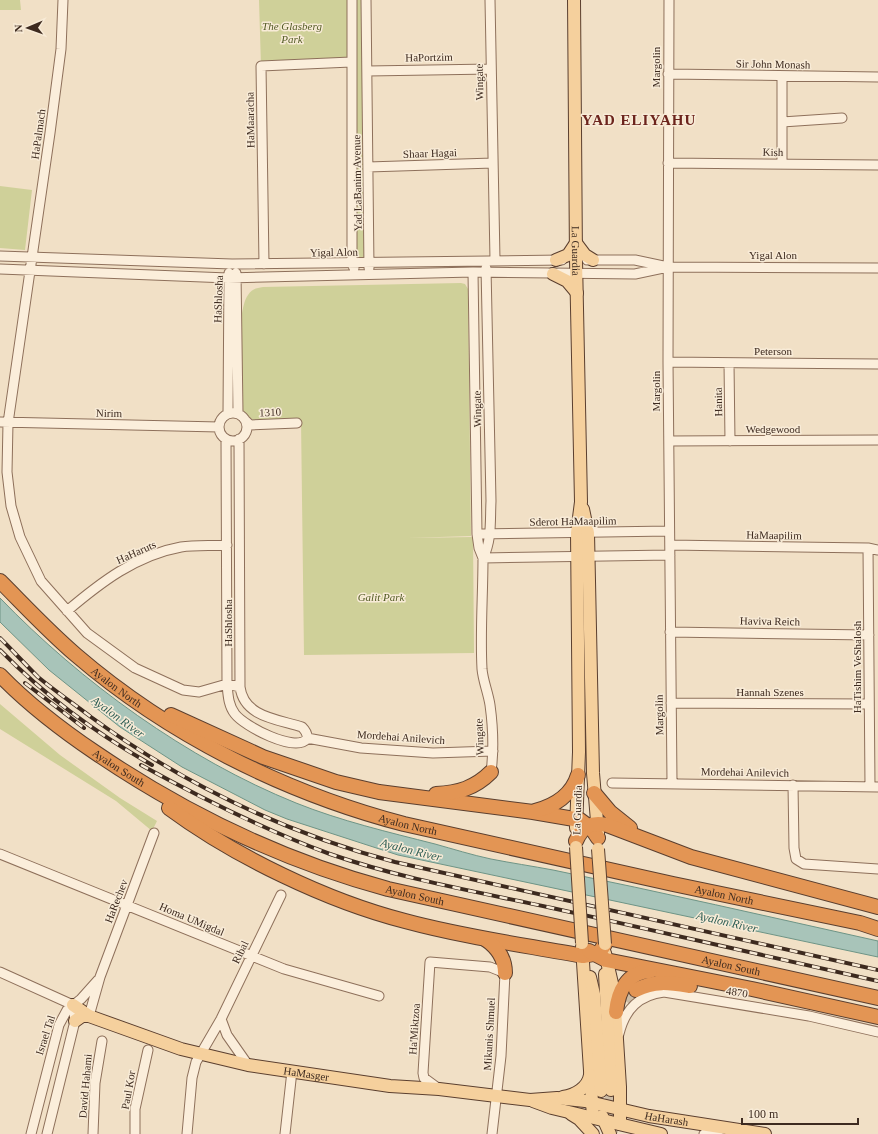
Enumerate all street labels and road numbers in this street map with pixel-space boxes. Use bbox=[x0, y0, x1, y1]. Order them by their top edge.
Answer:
street label: Margolin bbox=[650, 46, 662, 87]
street label: HaPortzim bbox=[405, 51, 453, 63]
street label: Sir John Monash bbox=[736, 57, 811, 71]
street label: Wingate bbox=[473, 63, 485, 101]
street label: HaMaaracha bbox=[244, 92, 256, 148]
street label: HaPalmach bbox=[29, 108, 48, 160]
street label: Yad LaBanim Avenue bbox=[350, 135, 364, 231]
street label: Shaar Hagai bbox=[403, 146, 457, 160]
street label: Kish bbox=[763, 146, 784, 158]
street label: La Guardia bbox=[570, 226, 582, 276]
street label: Yigal Alon bbox=[310, 246, 359, 258]
street label: Yigal Alon bbox=[749, 249, 797, 261]
street label: HaShlosha bbox=[211, 275, 225, 323]
street label: Peterson bbox=[754, 345, 792, 357]
street label: Margolin bbox=[650, 370, 662, 411]
street label: Hanita bbox=[712, 387, 724, 417]
street label: Wingate bbox=[471, 390, 483, 428]
street label: 1310 bbox=[259, 406, 282, 418]
street label: Nirim bbox=[96, 407, 123, 419]
street label: Wedgewood bbox=[746, 423, 801, 435]
street label: Sderot HaMaapilim bbox=[529, 514, 617, 528]
street label: HaMaapilim bbox=[746, 529, 802, 541]
street label: HaHaruts bbox=[114, 538, 158, 566]
street label: HaShlosha bbox=[222, 599, 234, 647]
street label: Haviva Reich bbox=[740, 614, 801, 628]
street label: HaTishim VeShalosh bbox=[851, 620, 863, 713]
street label: Ayalon North bbox=[89, 664, 145, 710]
street label: Hannah Szenes bbox=[736, 686, 804, 698]
street label: Margolin bbox=[653, 694, 665, 735]
street label: Wingate bbox=[472, 718, 486, 756]
street label: Mordehai Anilevich bbox=[357, 728, 446, 746]
street label: Ayalon South bbox=[90, 746, 148, 789]
street label: Mordehai Anilevich bbox=[701, 765, 790, 779]
street label: La Guardia bbox=[570, 785, 584, 835]
street label: Ayalon North bbox=[377, 811, 439, 837]
street label: HaRechev bbox=[102, 877, 130, 925]
street label: Ayalon South bbox=[384, 883, 446, 907]
street label: Ayalon North bbox=[694, 883, 755, 907]
street label: Homa UMigdal bbox=[158, 900, 226, 938]
street label: Ribal bbox=[229, 939, 251, 965]
street label: Ayalon South bbox=[701, 953, 762, 978]
street label: 4870 bbox=[725, 984, 749, 1000]
street label: Mikunis Shmuel bbox=[481, 997, 497, 1071]
street label: Ha'Miktzoa bbox=[406, 1003, 422, 1055]
street label: Israel Tal bbox=[33, 1014, 57, 1056]
street label: David Hahami bbox=[76, 1053, 94, 1119]
street label: HaMasger bbox=[283, 1064, 330, 1083]
street label: Paul Kor bbox=[119, 1069, 137, 1110]
street label: HaHarash bbox=[643, 1109, 690, 1128]

